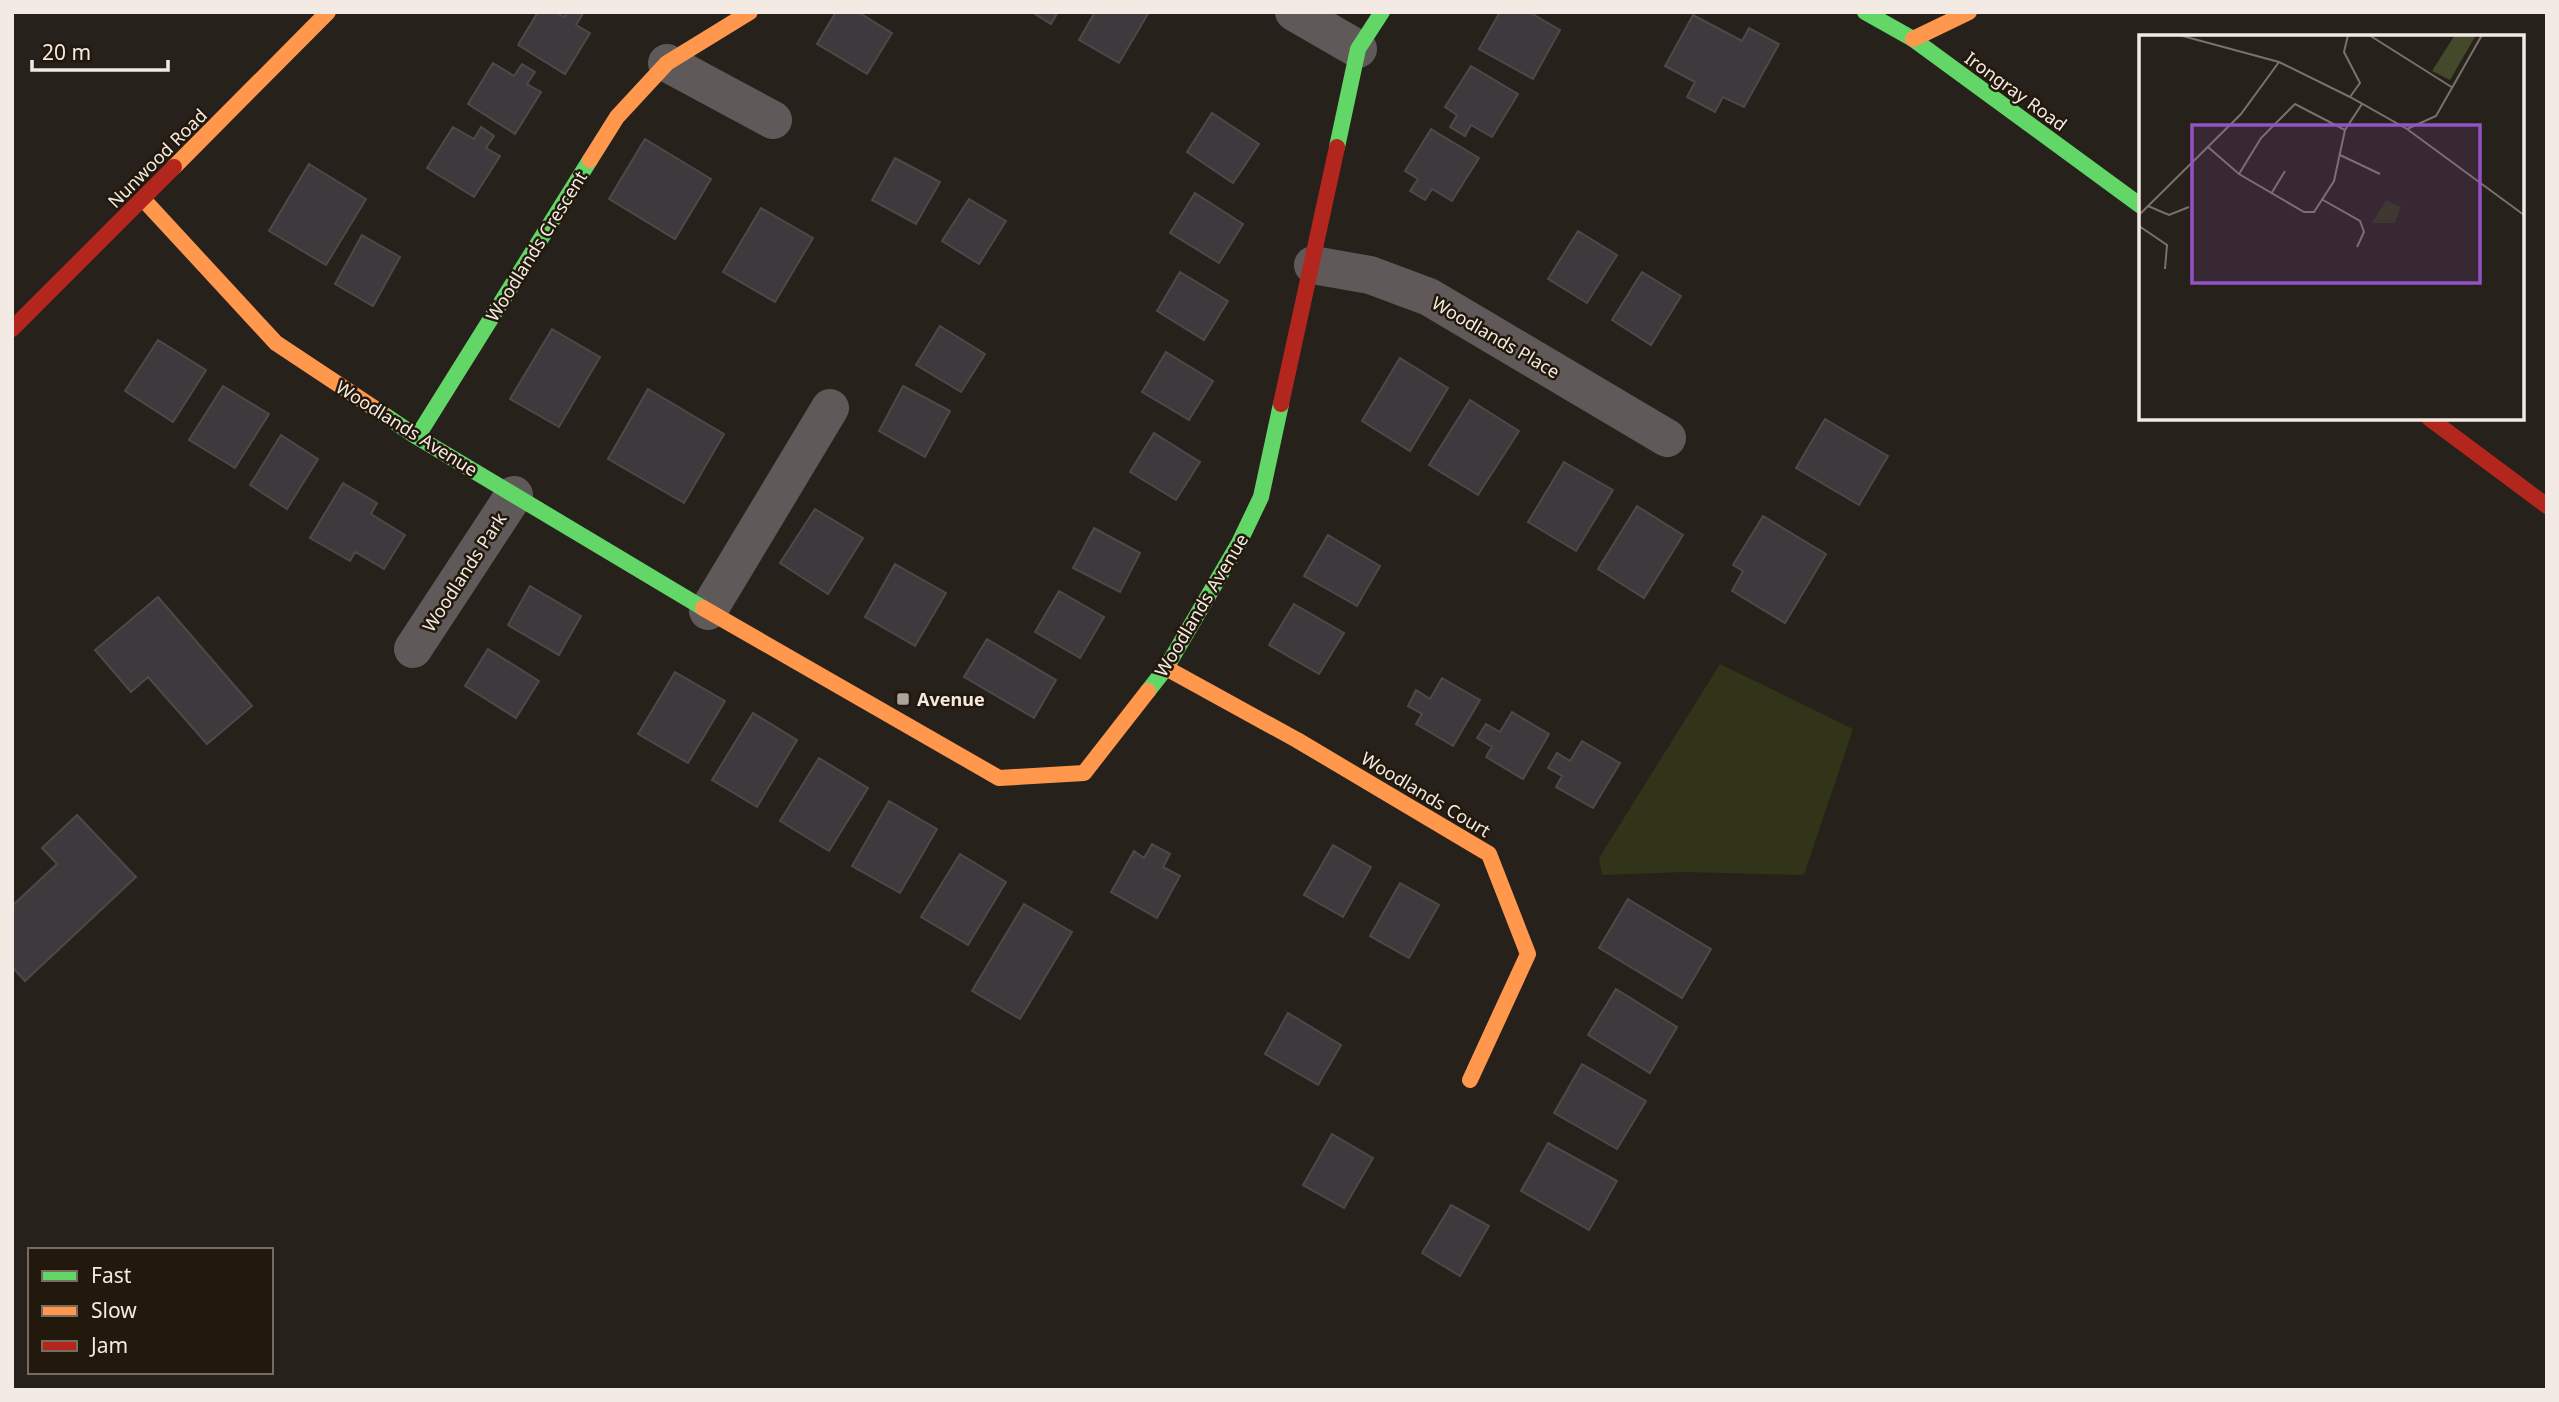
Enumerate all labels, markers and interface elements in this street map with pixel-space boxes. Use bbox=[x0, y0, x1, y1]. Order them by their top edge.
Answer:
scale bar bbox=[32, 28, 168, 72]
inset map bbox=[2139, 35, 2524, 420]
text: 20 m bbox=[42, 38, 91, 66]
street label: Irongray Road bbox=[1960, 46, 2072, 136]
street label: Nunwood Road bbox=[102, 103, 212, 213]
street label: Woodlands Crescent bbox=[480, 166, 592, 326]
street label: Woodlands Place bbox=[1428, 291, 1564, 383]
street label: Woodlands Avenue bbox=[332, 375, 482, 481]
street label: Woodlands Park bbox=[416, 507, 512, 636]
street label: Woodlands Avenue bbox=[1149, 529, 1253, 681]
place label: Avenue bbox=[917, 687, 985, 711]
marker: Avenue bbox=[895, 691, 911, 707]
street label: Woodlands Court bbox=[1357, 746, 1496, 842]
legend bbox=[28, 1248, 273, 1374]
text: Fast bbox=[91, 1261, 132, 1289]
text: Slow bbox=[91, 1296, 137, 1324]
text: Jam bbox=[89, 1331, 128, 1359]

